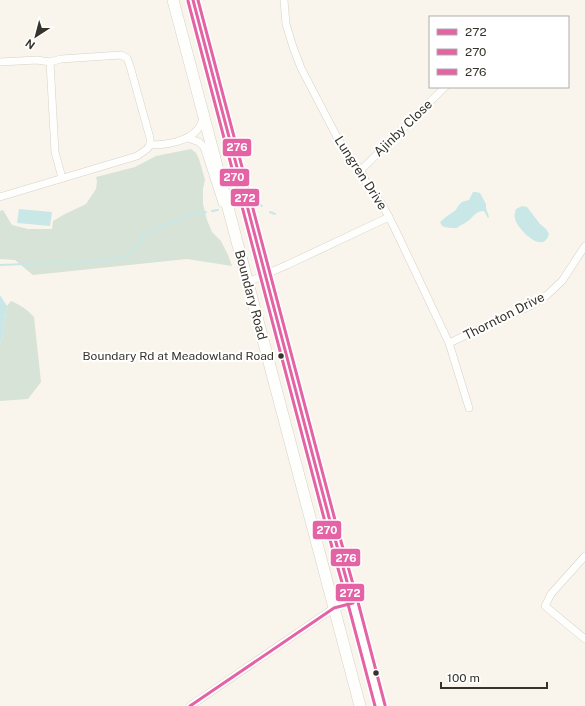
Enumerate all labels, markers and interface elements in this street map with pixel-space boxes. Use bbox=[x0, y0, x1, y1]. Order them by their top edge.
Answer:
north arrow bbox=[16, 16, 56, 56]
legend bbox=[429, 16, 569, 88]
text: 272 bbox=[465, 25, 487, 39]
text: N bbox=[23, 37, 37, 51]
text: 270 bbox=[465, 45, 486, 59]
text: 276 bbox=[465, 65, 487, 79]
street label: Ajinby Close bbox=[371, 97, 435, 159]
street label: Lungren Drive bbox=[332, 133, 390, 213]
line badge: 276 bbox=[222, 138, 252, 157]
text: 276 bbox=[226, 141, 248, 153]
line badge: 270 bbox=[219, 168, 250, 187]
text: 270 bbox=[224, 171, 244, 183]
line badge: 272 bbox=[230, 188, 260, 207]
text: 272 bbox=[235, 192, 255, 204]
street label: Boundary Road bbox=[232, 248, 270, 342]
street label: Thornton Drive bbox=[461, 289, 547, 343]
place label: Boundary Rd at Meadowland Road bbox=[83, 349, 274, 363]
marker: Boundary Rd at Meadowland Road bbox=[276, 351, 286, 361]
line badge: 270 bbox=[312, 520, 342, 540]
text: 270 bbox=[317, 524, 337, 536]
line badge: 276 bbox=[330, 548, 361, 567]
text: 276 bbox=[335, 552, 357, 564]
line badge: 272 bbox=[335, 583, 365, 602]
text: 272 bbox=[340, 587, 360, 599]
scale bar bbox=[441, 664, 547, 690]
unlabelled marker bbox=[371, 668, 381, 678]
text: 100 m bbox=[447, 671, 480, 685]

